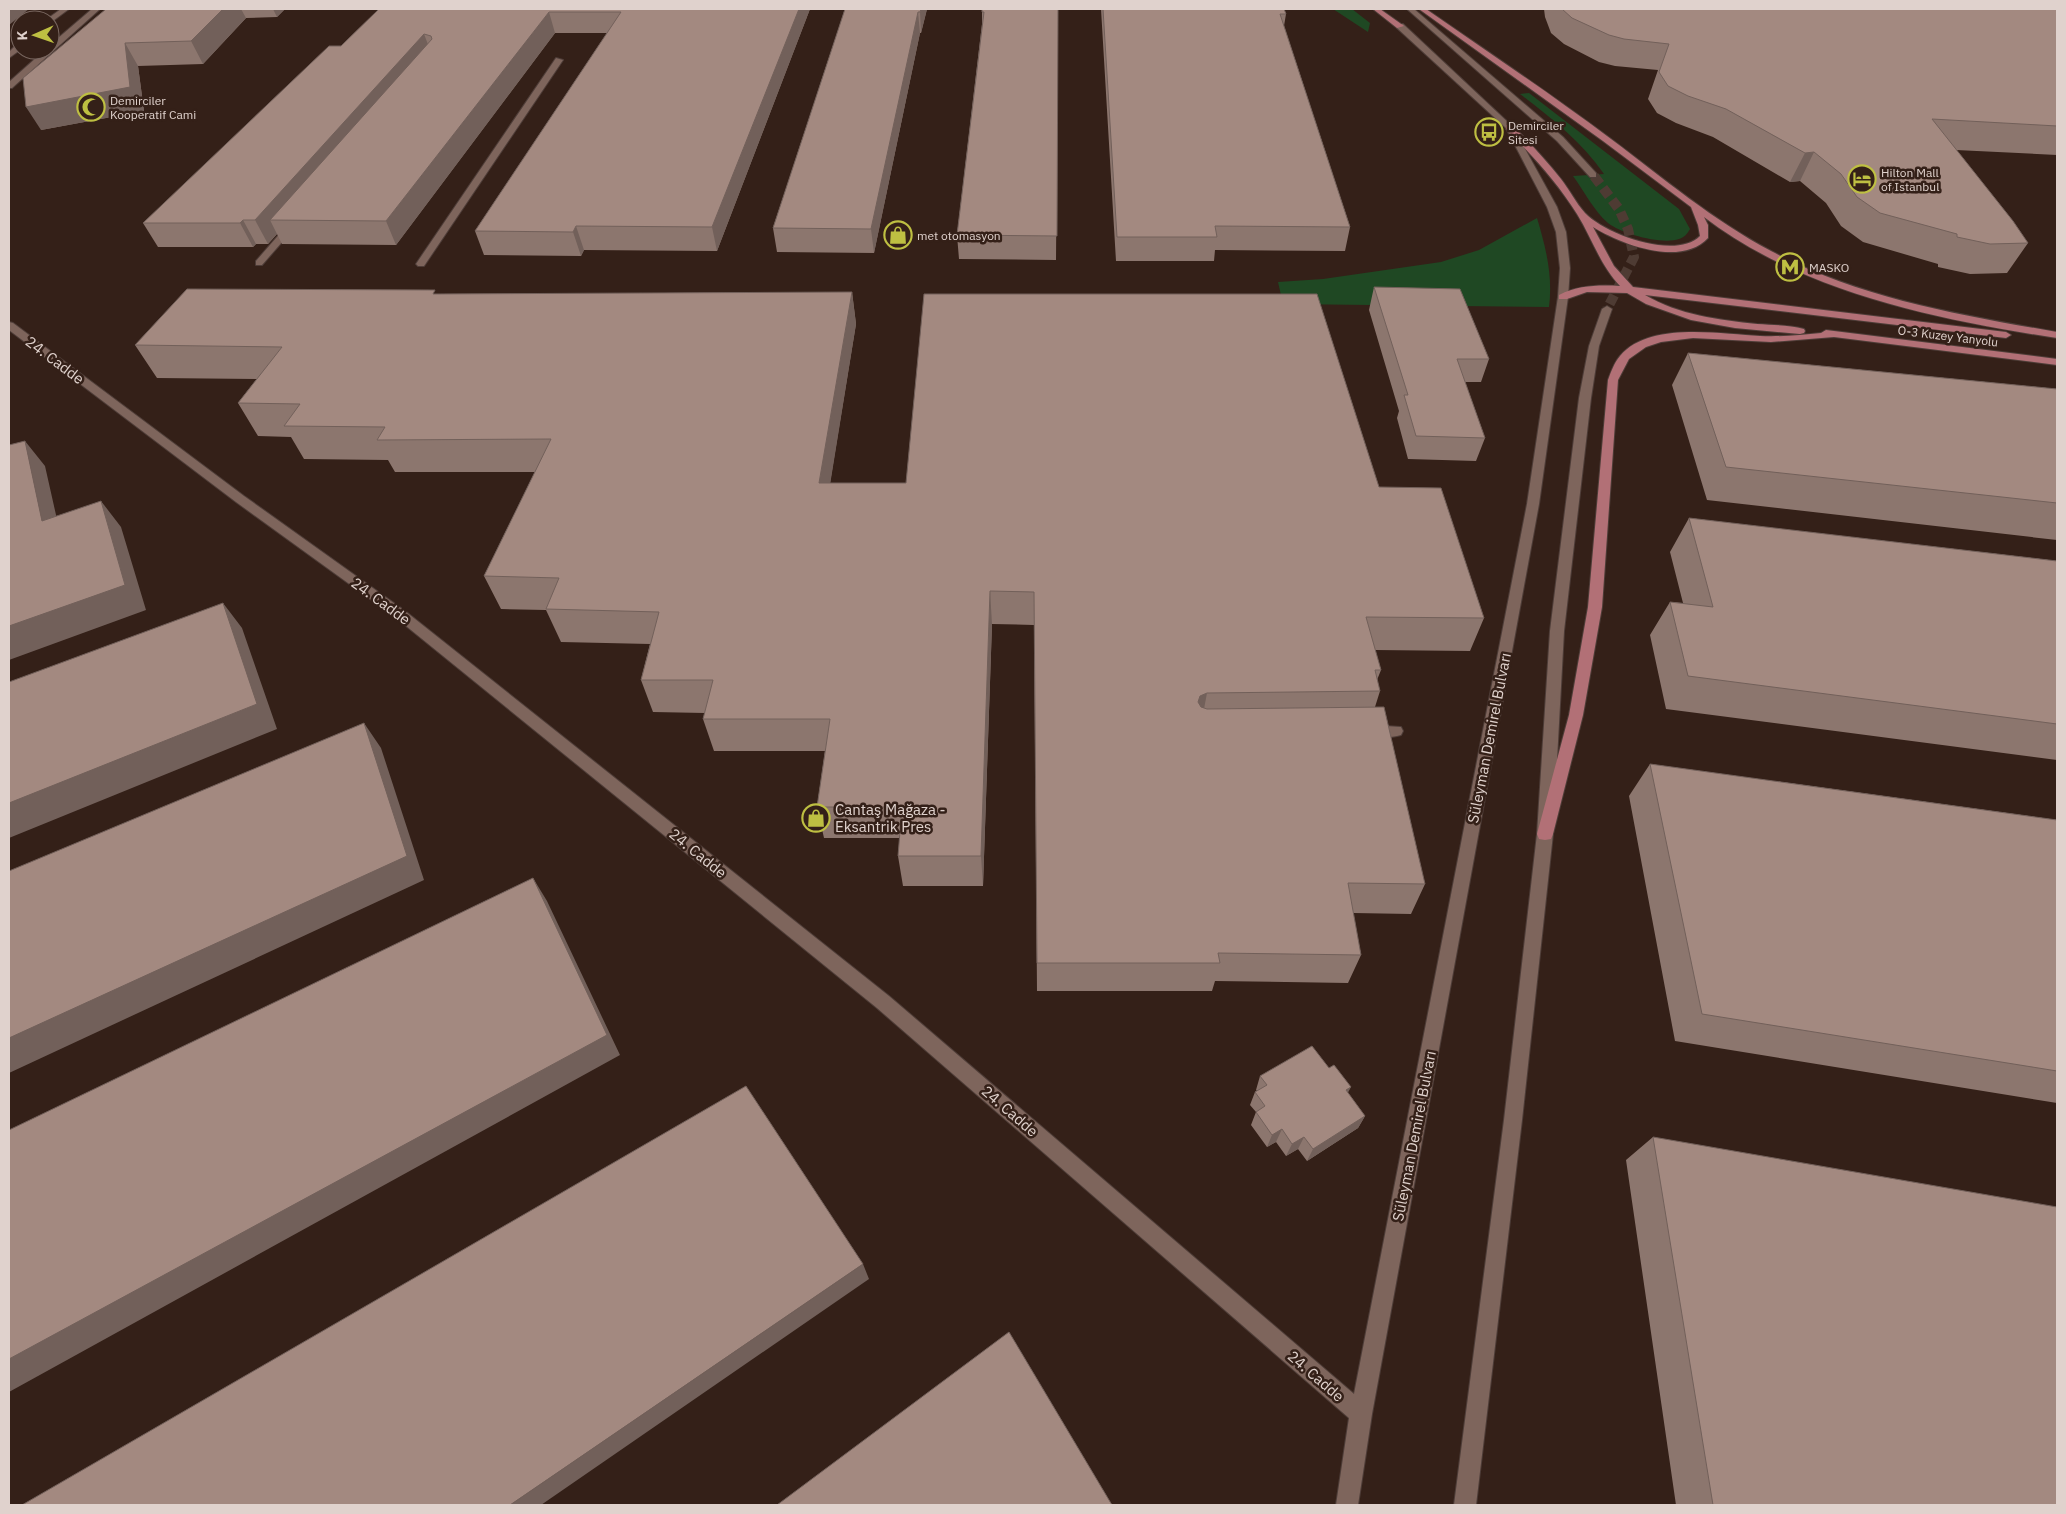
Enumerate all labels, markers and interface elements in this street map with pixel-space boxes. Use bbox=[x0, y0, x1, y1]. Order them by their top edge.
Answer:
north arrow bbox=[10, 10, 60, 60]
text: K bbox=[13, 30, 31, 41]
mosque icon: Demirciler Kooperatif Cami bbox=[76, 92, 106, 122]
place label: Demirciler Kooperatif Cami bbox=[110, 93, 196, 122]
bus stop icon: Demirciler Sitesi bbox=[1474, 117, 1504, 147]
place label: Demirciler Sitesi bbox=[1508, 118, 1564, 147]
hotel icon: Hilton Mall of Istanbul bbox=[1847, 164, 1877, 194]
place label: Hilton Mall of Istanbul bbox=[1881, 165, 1939, 194]
shop icon: met otomasyon bbox=[883, 220, 913, 250]
place label: met otomasyon bbox=[917, 228, 1001, 243]
metro station icon: MASKO bbox=[1775, 252, 1805, 282]
place label: MASKO bbox=[1809, 260, 1849, 275]
street label: O-3 Kuzey Yanyolu bbox=[1897, 322, 1999, 350]
street label: 24. Cadde bbox=[22, 332, 88, 388]
street label: 24. Cadde bbox=[348, 573, 414, 629]
street label: Süleyman Demirel Bulvarı bbox=[1463, 651, 1515, 825]
place label: Cantaş Mağaza - Eksantrik Pres bbox=[835, 800, 946, 836]
shop icon: Cantaş Mağaza - Eksantrik Pres bbox=[801, 803, 831, 833]
street label: 24. Cadde bbox=[665, 824, 731, 882]
street label: Süleyman Demirel Bulvarı bbox=[1388, 1049, 1440, 1223]
street label: 24. Cadde bbox=[978, 1081, 1042, 1141]
street label: 24. Cadde bbox=[1284, 1346, 1348, 1406]

